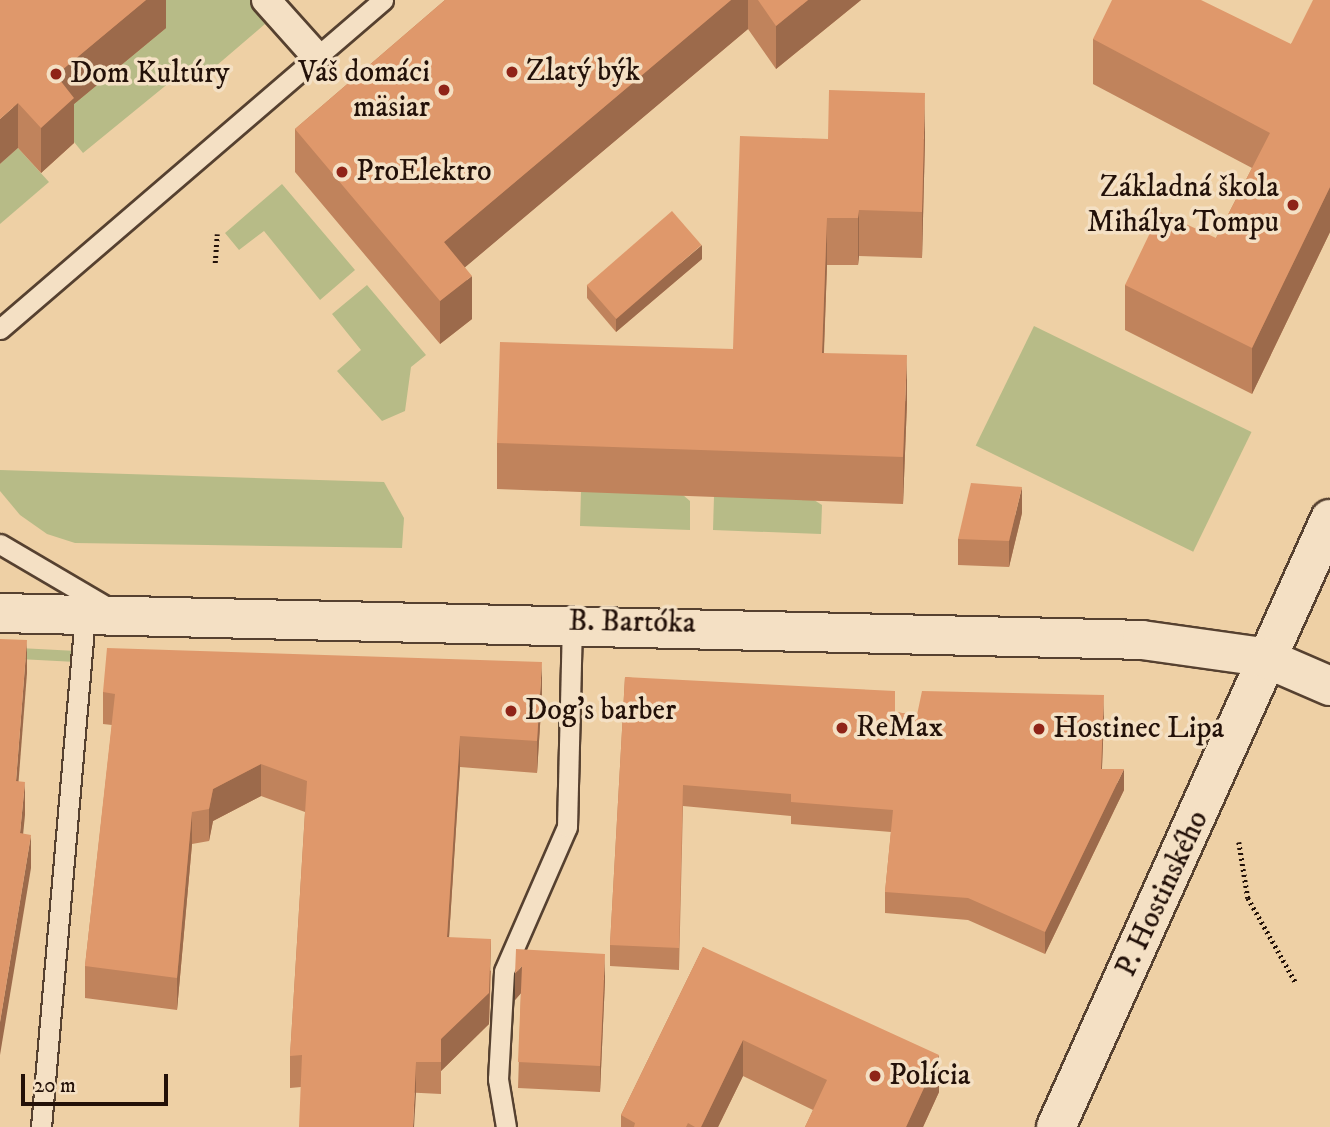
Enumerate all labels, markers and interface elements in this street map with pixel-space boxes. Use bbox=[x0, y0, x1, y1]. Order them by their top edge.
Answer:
place label: Zlatý býk bbox=[526, 54, 640, 90]
place label: Váš domáci mäsiar bbox=[298, 55, 430, 125]
place label: Dom Kultúry bbox=[70, 56, 230, 92]
marker: Zlatý býk bbox=[504, 64, 520, 80]
marker: Dom Kultúry bbox=[48, 66, 64, 82]
marker: Váš domáci mäsiar bbox=[436, 82, 452, 98]
place label: ProElektro bbox=[356, 154, 491, 190]
marker: ProElektro bbox=[334, 164, 350, 180]
place label: Základná škola Mihálya Tompu bbox=[1087, 170, 1279, 240]
marker: Základná škola Mihálya Tompu bbox=[1285, 197, 1301, 213]
street label: B. Bartóka bbox=[568, 604, 696, 642]
place label: Dog's barber bbox=[525, 693, 676, 729]
marker: Dog's barber bbox=[503, 703, 519, 719]
place label: ReMax bbox=[856, 710, 943, 746]
place label: Hostinec Lipa bbox=[1053, 711, 1224, 747]
marker: ReMax bbox=[834, 720, 850, 736]
marker: Hostinec Lipa bbox=[1031, 721, 1047, 737]
street label: P. Hostinského bbox=[1109, 805, 1217, 983]
place label: Polícia bbox=[889, 1058, 970, 1094]
scale bar bbox=[24, 1060, 172, 1104]
marker: Polícia bbox=[867, 1068, 883, 1084]
text: 20 m bbox=[34, 1073, 76, 1099]

